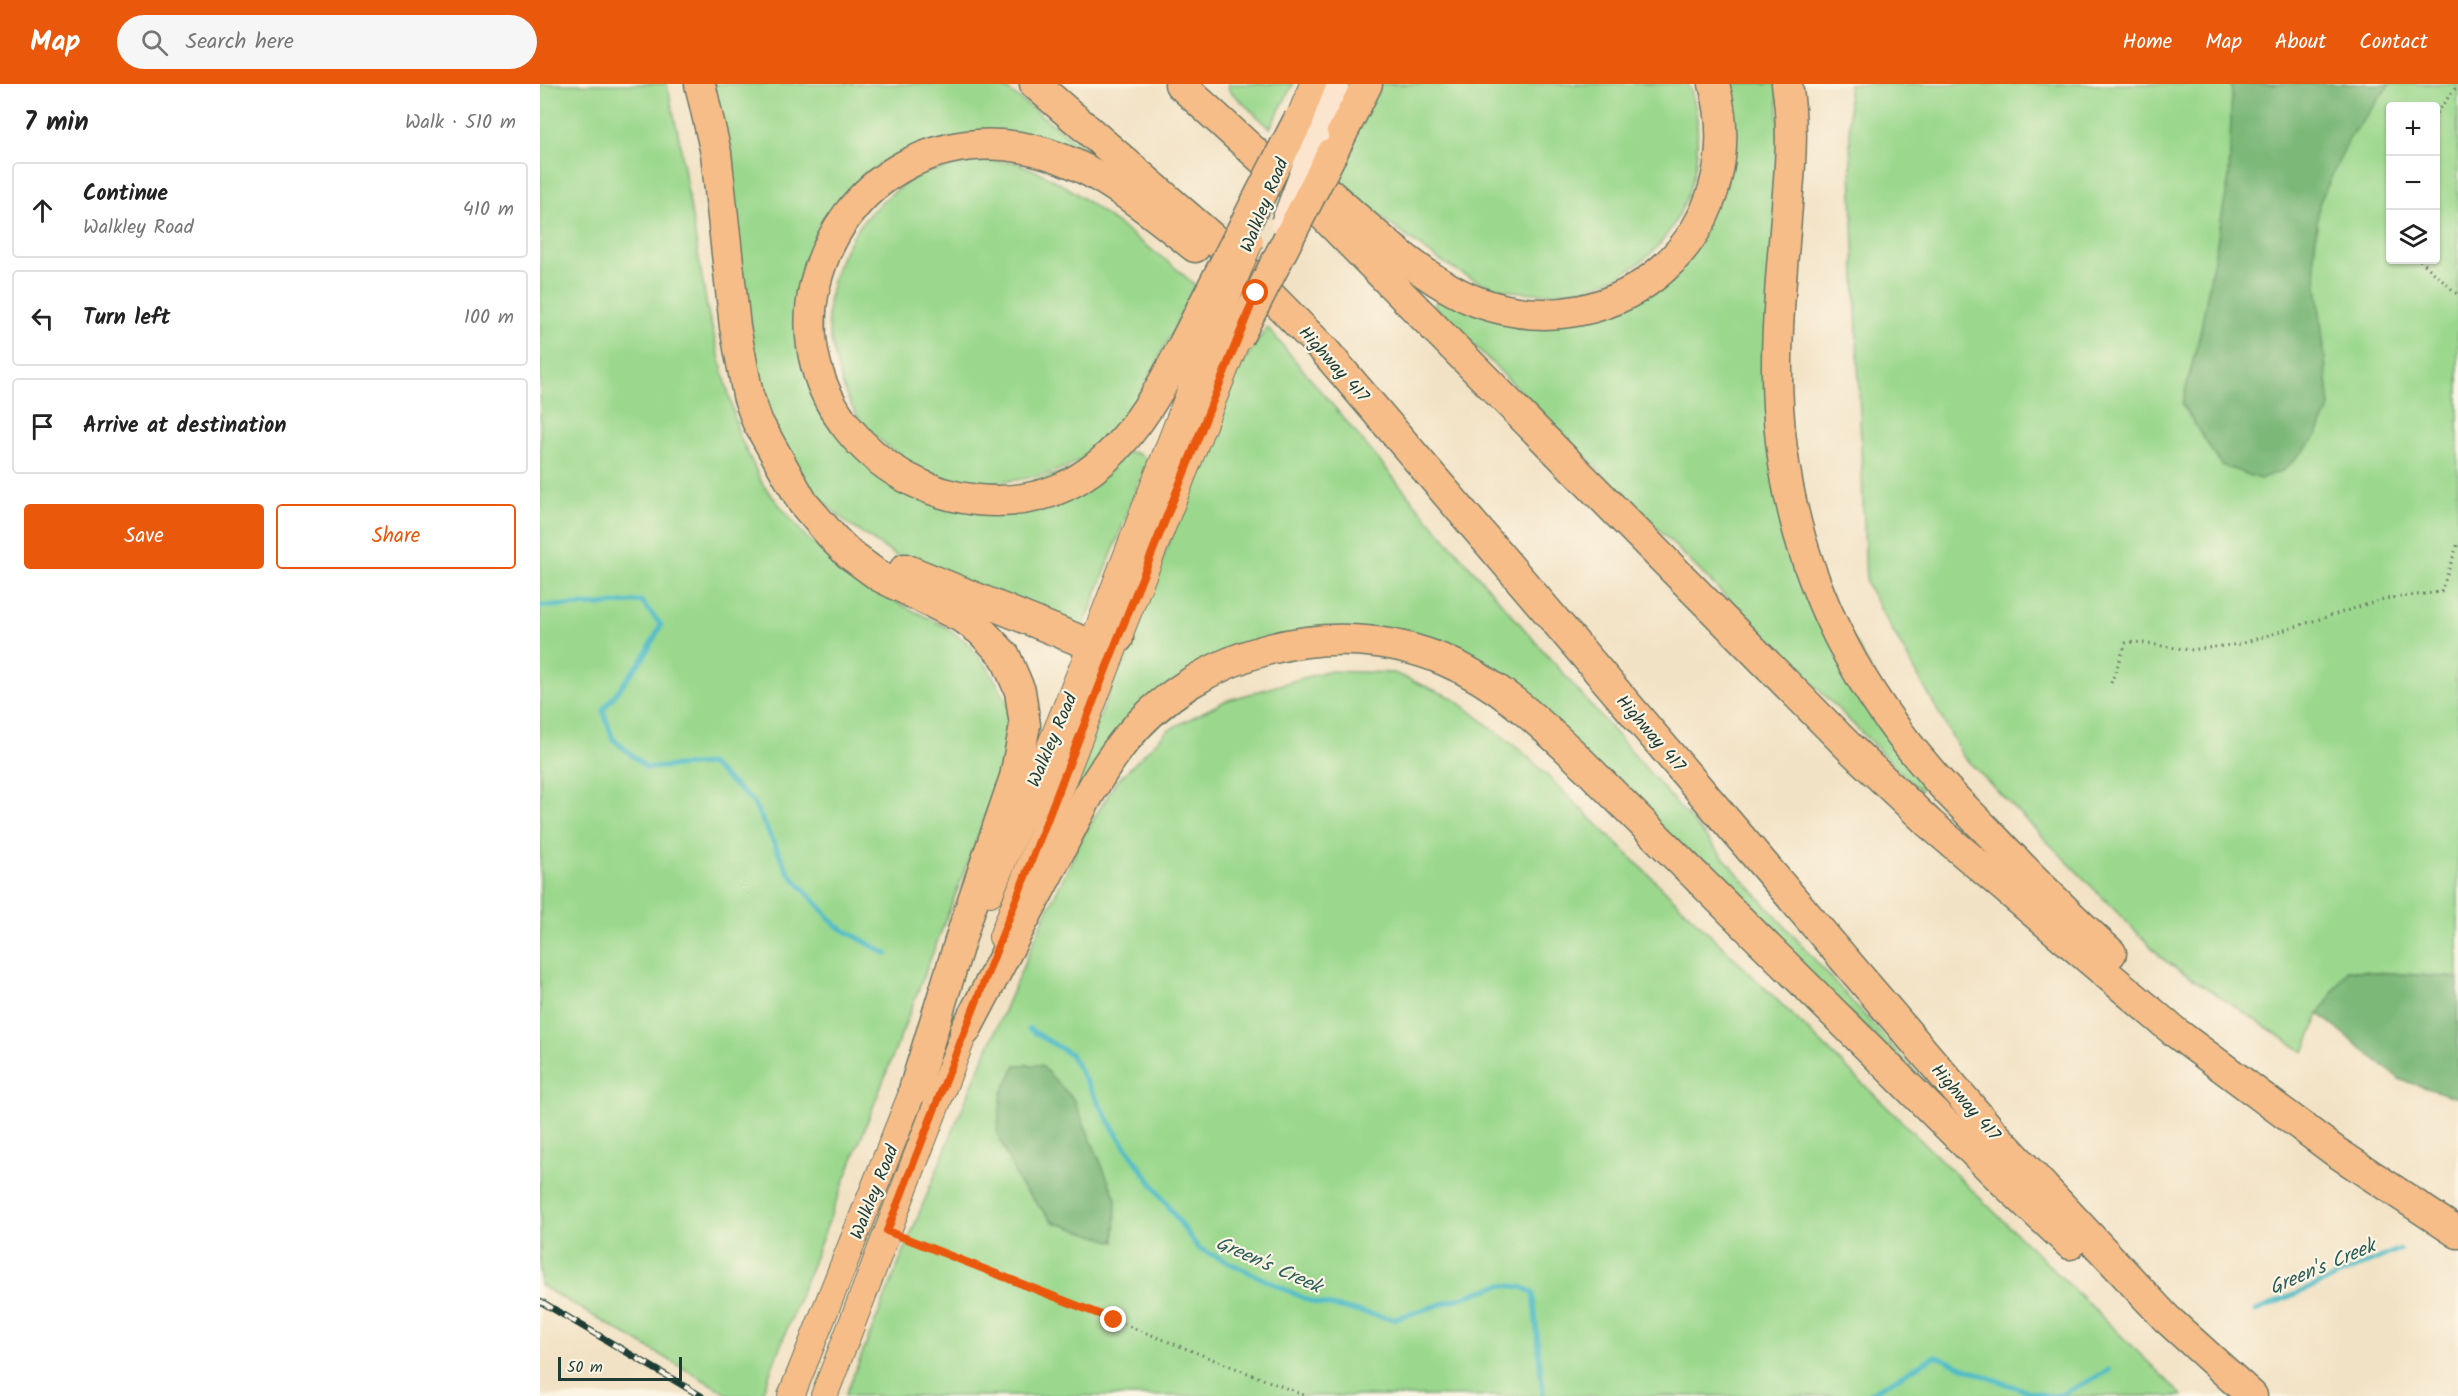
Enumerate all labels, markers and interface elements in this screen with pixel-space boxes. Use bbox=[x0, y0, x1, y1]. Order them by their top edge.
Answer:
search box bbox=[117, 15, 537, 69]
text: Map bbox=[30, 20, 81, 65]
text: Search here bbox=[186, 25, 294, 60]
icon: search bbox=[138, 26, 171, 59]
text: Home bbox=[2123, 26, 2172, 59]
text: Map bbox=[2205, 26, 2242, 59]
text: About bbox=[2275, 26, 2326, 59]
text: Contact bbox=[2359, 26, 2428, 59]
text: 7 min bbox=[24, 102, 89, 144]
map controls bbox=[2386, 102, 2440, 264]
button: + bbox=[2386, 102, 2440, 156]
text: Walk · 510 m bbox=[405, 107, 516, 139]
street label: Walkley Road bbox=[1233, 153, 1298, 257]
button: − bbox=[2386, 156, 2440, 210]
text: Continue bbox=[83, 177, 168, 212]
icon: ahead bbox=[26, 194, 59, 227]
text: 410 m bbox=[463, 194, 514, 226]
button: layers bbox=[2386, 210, 2440, 264]
text: Walkley Road bbox=[83, 212, 194, 244]
route start bbox=[1242, 279, 1268, 305]
text: Turn left bbox=[83, 301, 170, 336]
icon: left bbox=[26, 302, 59, 335]
text: 100 m bbox=[464, 302, 514, 334]
street label: Highway 417 bbox=[1290, 320, 1376, 410]
text: Arrive at destination bbox=[83, 409, 286, 444]
icon: arrive bbox=[26, 410, 59, 443]
button: Save bbox=[24, 504, 264, 569]
button: Share bbox=[276, 504, 516, 569]
street label: Walkley Road bbox=[1021, 688, 1087, 792]
street label: Highway 417 bbox=[1608, 689, 1692, 780]
street label: Highway 417 bbox=[1923, 1058, 2007, 1149]
street label: Walkley Road bbox=[843, 1140, 908, 1244]
water label: Green's Creek bbox=[1210, 1228, 1329, 1304]
water label: Green's Creek bbox=[2265, 1230, 2383, 1305]
route end bbox=[1100, 1306, 1126, 1332]
scale bar bbox=[558, 1354, 682, 1382]
text: 50 m bbox=[567, 1355, 603, 1380]

